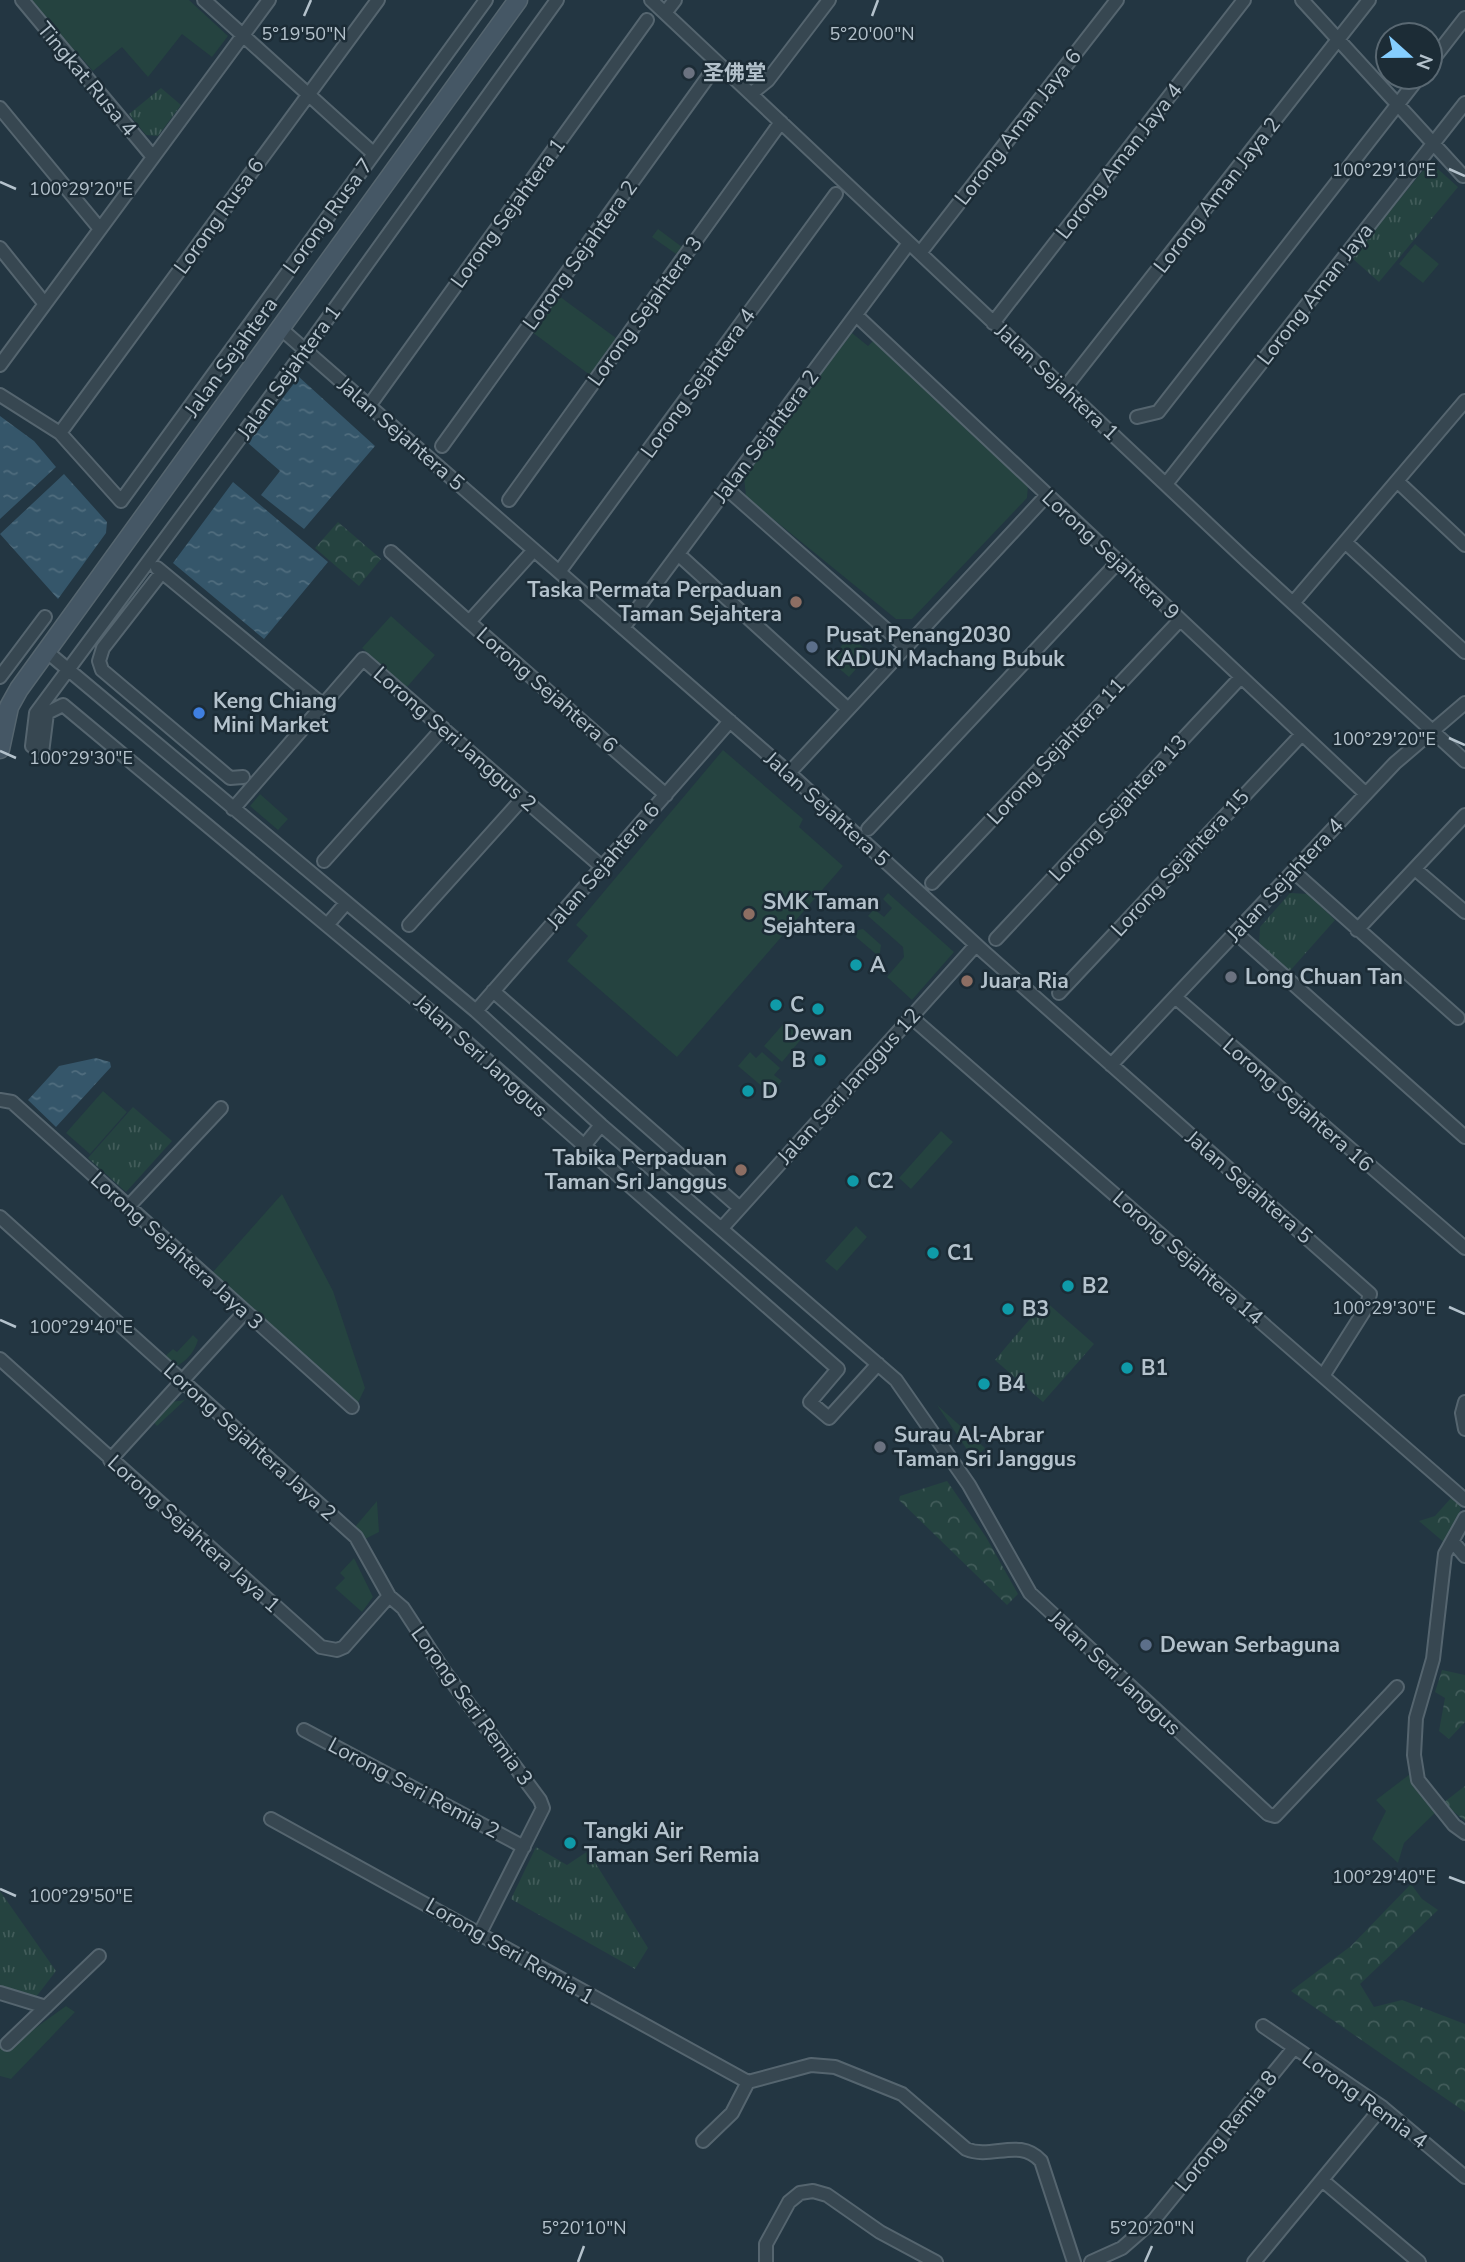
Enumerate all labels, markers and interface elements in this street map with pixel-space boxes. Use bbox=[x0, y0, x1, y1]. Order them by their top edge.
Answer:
street label: Tingkat Rusa 4 bbox=[31, 16, 143, 142]
north arrow bbox=[1374, 21, 1444, 91]
text: 5°19'50"N bbox=[261, 22, 347, 46]
text: 5°20'00"N bbox=[829, 22, 915, 46]
street label: Lorong Aman Jaya 6 bbox=[948, 43, 1088, 211]
text: N bbox=[1409, 50, 1439, 73]
place label: 圣佛堂 bbox=[703, 59, 766, 87]
marker: 圣佛堂 bbox=[681, 65, 697, 81]
street label: Lorong Aman Jaya 4 bbox=[1049, 77, 1189, 245]
street label: Lorong Aman Jaya 2 bbox=[1147, 111, 1287, 279]
street label: Lorong Sejahtera 1 bbox=[444, 132, 572, 294]
street label: Lorong Rusa 6 bbox=[167, 152, 271, 280]
street label: Lorong Rusa 7 bbox=[276, 152, 380, 280]
text: 100°29'10"E bbox=[1332, 158, 1436, 182]
street label: Lorong Sejahtera 2 bbox=[516, 174, 644, 336]
text: 100°29'20"E bbox=[29, 177, 133, 201]
street label: Lorong Aman Jaya bbox=[1251, 217, 1379, 371]
street label: Lorong Sejahtera 3 bbox=[581, 230, 709, 392]
street label: Jalan Sejahtera bbox=[177, 291, 284, 423]
street label: Jalan Sejahtera 1 bbox=[230, 299, 347, 446]
street label: Lorong Sejahtera 4 bbox=[634, 302, 762, 464]
street label: Jalan Sejahtera 1 bbox=[988, 317, 1125, 447]
street label: Jalan Sejahtera 2 bbox=[706, 364, 825, 509]
street label: Jalan Sejahtera 5 bbox=[331, 370, 470, 497]
street label: Lorong Sejahtera 9 bbox=[1036, 484, 1186, 626]
place label: Taska Permata Perpaduan Taman Sejahtera bbox=[527, 576, 782, 628]
marker: Taska Permata Perpaduan Taman Sejahtera bbox=[788, 594, 804, 610]
street label: Lorong Sejahtera 6 bbox=[470, 621, 624, 759]
place label: Pusat Penang2030 KADUN Machang Bubuk bbox=[826, 621, 1065, 673]
marker: Pusat Penang2030 KADUN Machang Bubuk bbox=[804, 639, 820, 655]
street label: Lorong Seri Janggus 2 bbox=[367, 660, 543, 818]
street label: Lorong Sejahtera 11 bbox=[981, 671, 1131, 831]
place label: Keng Chiang Mini Market bbox=[213, 687, 337, 739]
marker: Keng Chiang Mini Market bbox=[191, 705, 207, 721]
text: 100°29'20"E bbox=[1332, 727, 1436, 751]
street label: Lorong Sejahtera 13 bbox=[1043, 728, 1193, 888]
street label: Jalan Sejahtera 5 bbox=[758, 745, 896, 873]
text: 100°29'30"E bbox=[29, 746, 133, 770]
street label: Lorong Sejahtera 15 bbox=[1105, 783, 1255, 943]
street label: Jalan Sejahtera 6 bbox=[539, 797, 666, 936]
street label: Jalan Sejahtera 4 bbox=[1220, 812, 1350, 949]
place label: SMK Taman Sejahtera bbox=[763, 888, 879, 940]
marker: SMK Taman Sejahtera bbox=[741, 906, 757, 922]
place label: A bbox=[870, 951, 886, 979]
marker: A bbox=[848, 957, 864, 973]
place label: Long Chuan Tan bbox=[1245, 963, 1403, 991]
place label: Juara Ria bbox=[980, 967, 1069, 995]
marker: Long Chuan Tan bbox=[1223, 969, 1239, 985]
marker: Juara Ria bbox=[959, 973, 975, 989]
street label: Jalan Seri Janggus bbox=[407, 988, 554, 1124]
place label: C bbox=[790, 991, 804, 1019]
marker: C bbox=[768, 997, 784, 1013]
marker: Dewan bbox=[810, 1001, 826, 1017]
street label: Jalan Seri Janggus 12 bbox=[771, 1002, 927, 1171]
place label: Dewan bbox=[784, 1019, 852, 1047]
street label: Lorong Sejahtera 16 bbox=[1217, 1032, 1379, 1178]
place label: B bbox=[792, 1046, 806, 1074]
marker: B bbox=[812, 1052, 828, 1068]
place label: D bbox=[762, 1077, 778, 1105]
marker: D bbox=[740, 1083, 756, 1099]
street label: Jalan Sejahtera 5 bbox=[1179, 1123, 1318, 1250]
place label: Tabika Perpaduan Taman Sri Janggus bbox=[545, 1144, 727, 1196]
marker: Tabika Perpaduan Taman Sri Janggus bbox=[733, 1162, 749, 1178]
street label: Lorong Sejahtera Jaya 3 bbox=[85, 1166, 269, 1336]
place label: C2 bbox=[867, 1167, 894, 1195]
marker: C2 bbox=[845, 1173, 861, 1189]
street label: Lorong Sejahtera 14 bbox=[1107, 1185, 1269, 1331]
place label: C1 bbox=[947, 1239, 974, 1267]
marker: C1 bbox=[925, 1245, 941, 1261]
place label: B2 bbox=[1082, 1272, 1109, 1300]
marker: B2 bbox=[1060, 1278, 1076, 1294]
place label: B3 bbox=[1022, 1295, 1049, 1323]
text: 100°29'30"E bbox=[1332, 1296, 1436, 1320]
marker: B3 bbox=[1000, 1301, 1016, 1317]
text: 100°29'40"E bbox=[29, 1315, 133, 1339]
place label: B1 bbox=[1141, 1354, 1168, 1382]
street label: Lorong Sejahtera Jaya 2 bbox=[158, 1357, 342, 1527]
marker: B1 bbox=[1119, 1360, 1135, 1376]
place label: B4 bbox=[998, 1370, 1025, 1398]
marker: B4 bbox=[976, 1376, 992, 1392]
place label: Surau Al-Abrar Taman Sri Janggus bbox=[894, 1421, 1076, 1473]
marker: Surau Al-Abrar Taman Sri Janggus bbox=[872, 1439, 888, 1455]
street label: Lorong Sejahtera Jaya 1 bbox=[102, 1449, 286, 1619]
street label: Jalan Seri Janggus bbox=[1042, 1604, 1187, 1741]
street label: Lorong Seri Remia 3 bbox=[405, 1621, 539, 1791]
place label: Dewan Serbaguna bbox=[1160, 1631, 1340, 1659]
marker: Dewan Serbaguna bbox=[1138, 1637, 1154, 1653]
street label: Lorong Seri Remia 2 bbox=[323, 1731, 505, 1845]
place label: Tangki Air Taman Seri Remia bbox=[584, 1817, 759, 1869]
marker: Tangki Air Taman Seri Remia bbox=[562, 1835, 578, 1851]
text: 100°29'40"E bbox=[1332, 1865, 1436, 1889]
text: 100°29'50"E bbox=[29, 1884, 133, 1908]
street label: Lorong Seri Remia 1 bbox=[421, 1891, 599, 2011]
street label: Lorong Remia 4 bbox=[1297, 2045, 1433, 2155]
street label: Lorong Remia 8 bbox=[1168, 2064, 1284, 2198]
text: 5°20'10"N bbox=[541, 2216, 627, 2240]
text: 5°20'20"N bbox=[1109, 2216, 1195, 2240]

